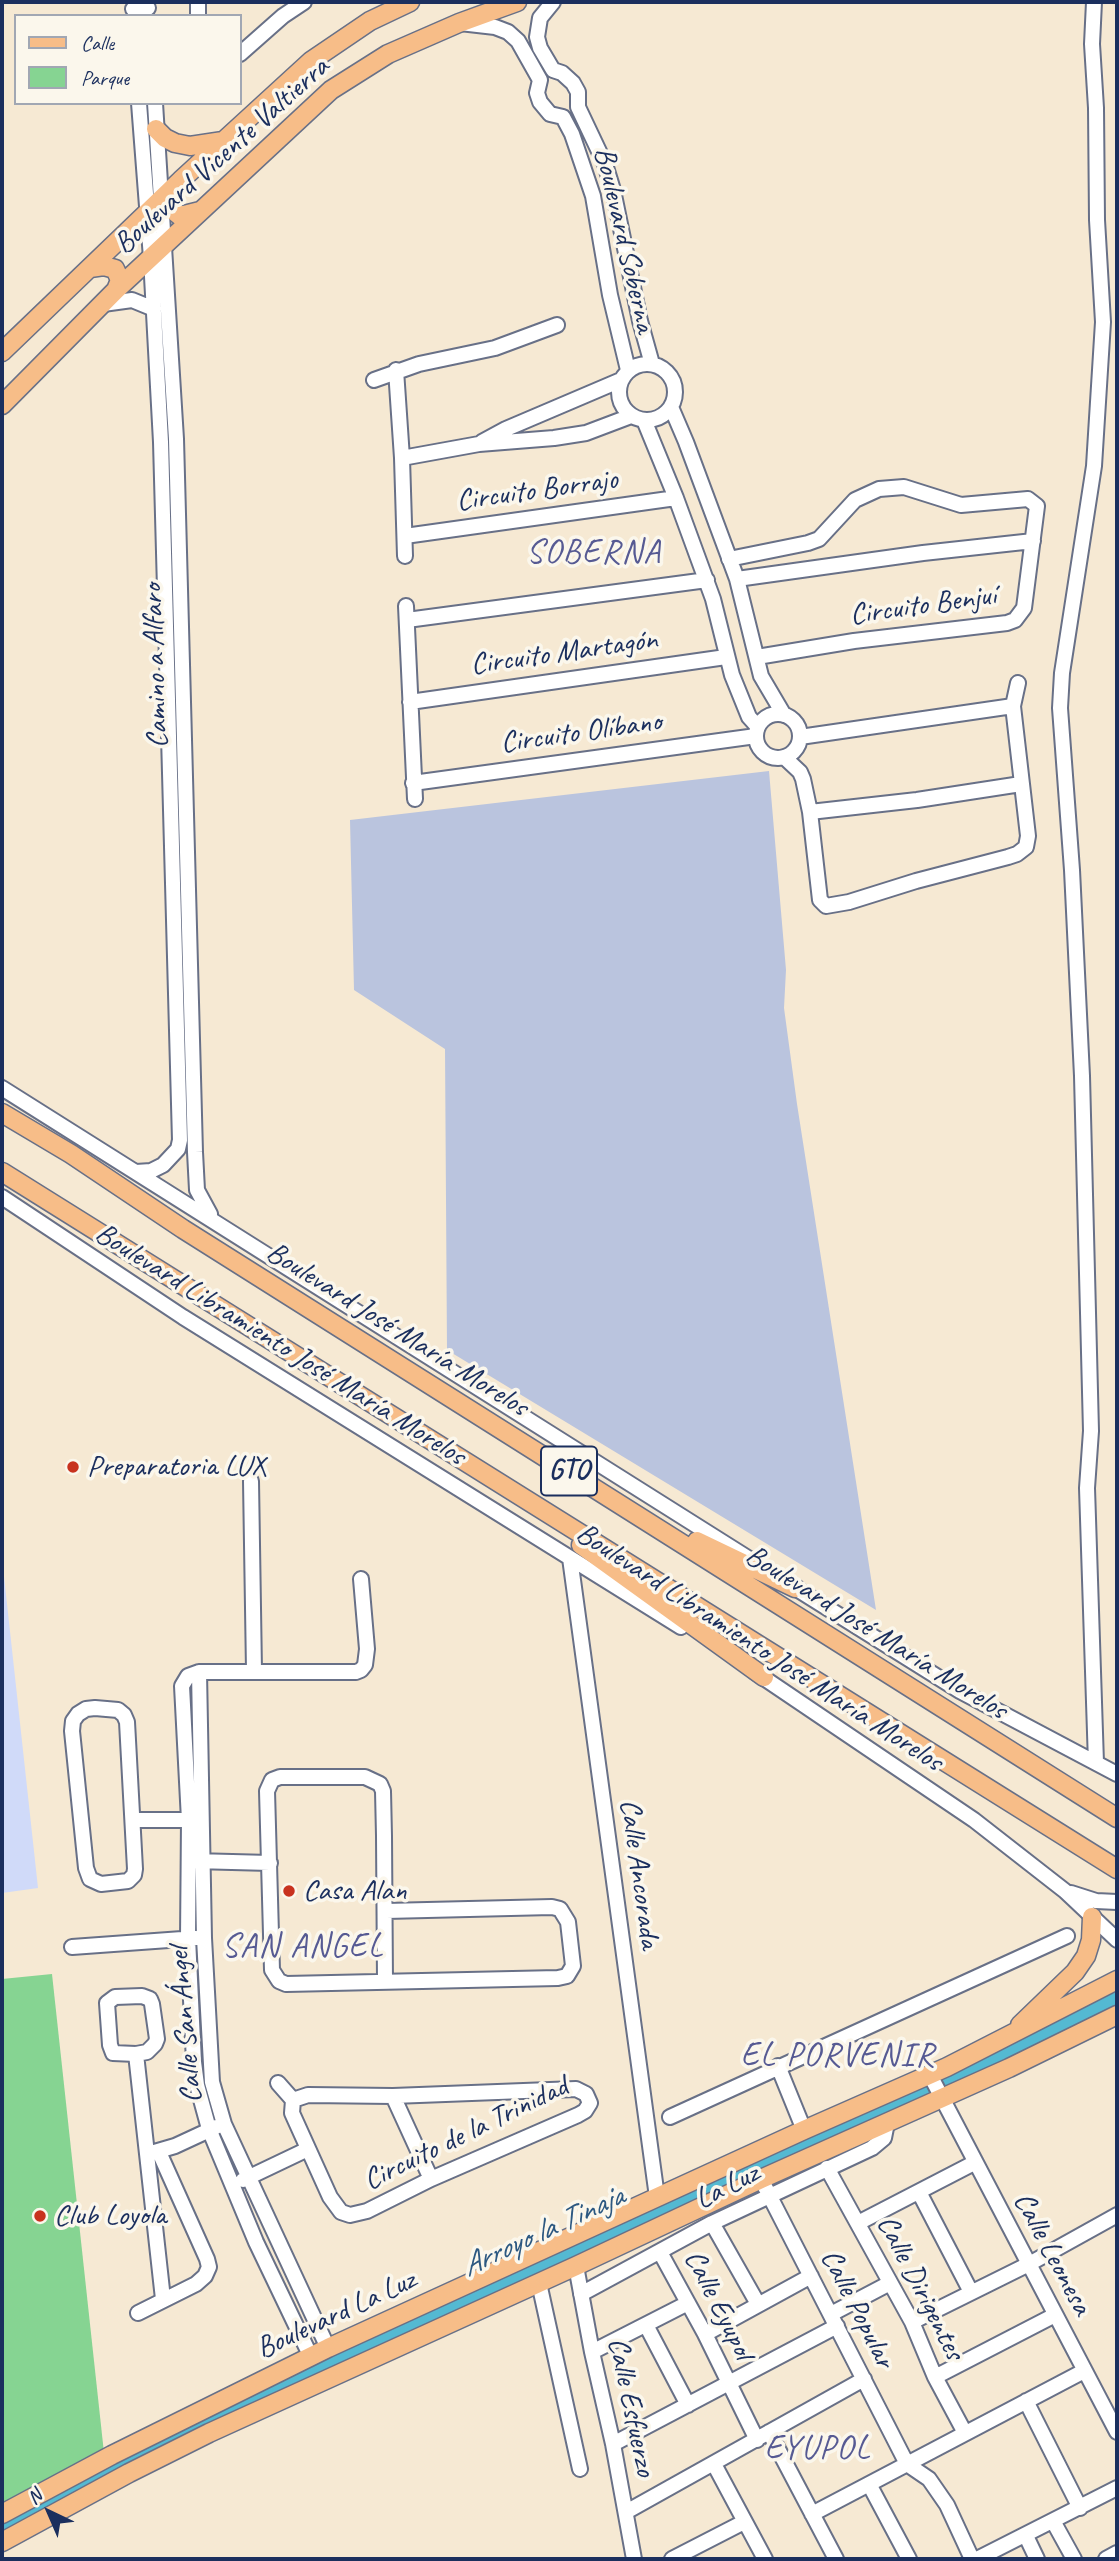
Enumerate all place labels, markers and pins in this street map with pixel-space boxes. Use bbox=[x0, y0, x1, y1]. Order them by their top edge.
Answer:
place label: Preparatoria LUX bbox=[87, 1449, 266, 1485]
marker: Preparatoria LUX bbox=[65, 1459, 81, 1475]
place label: Casa Alan bbox=[303, 1873, 407, 1909]
marker: Casa Alan bbox=[281, 1883, 297, 1899]
place label: Club Loyola bbox=[54, 2198, 166, 2234]
marker: Club Loyola bbox=[32, 2208, 48, 2224]

